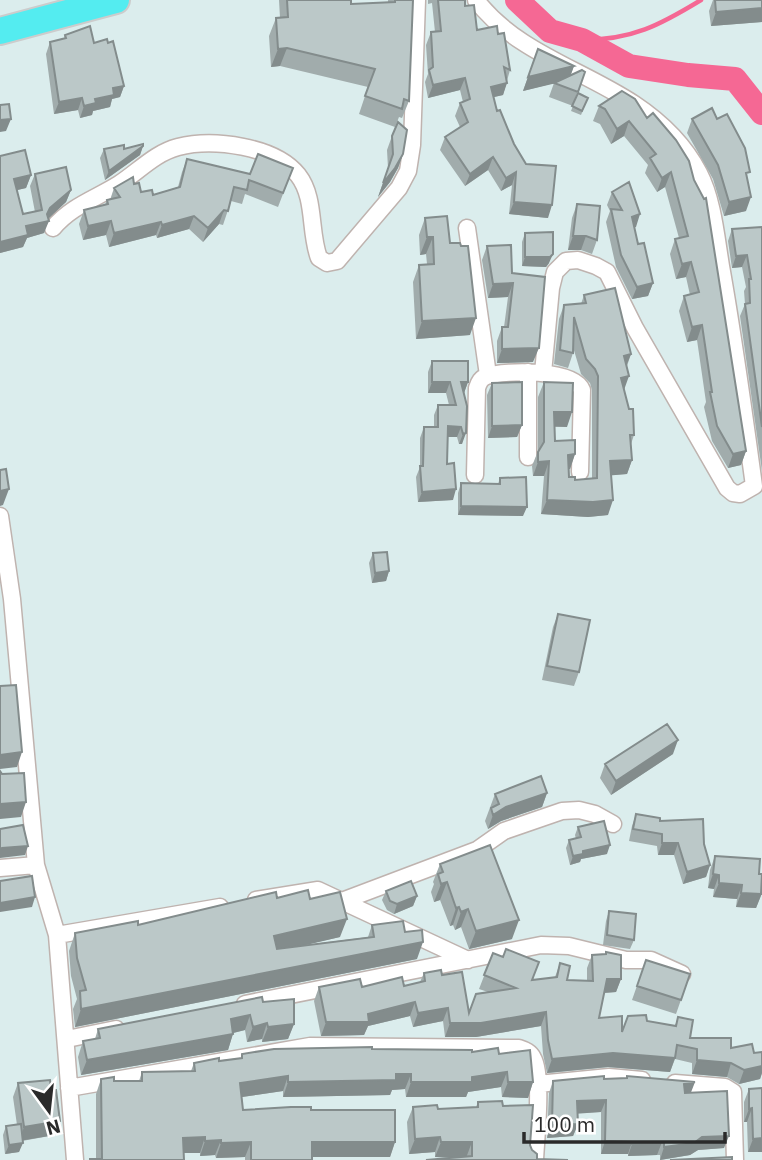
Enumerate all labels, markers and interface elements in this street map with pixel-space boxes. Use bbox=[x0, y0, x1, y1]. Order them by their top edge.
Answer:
north arrow bbox=[14, 1076, 84, 1146]
scale bar bbox=[524, 1100, 725, 1144]
text: 100 m bbox=[534, 1110, 595, 1138]
text: N bbox=[44, 1114, 63, 1141]

